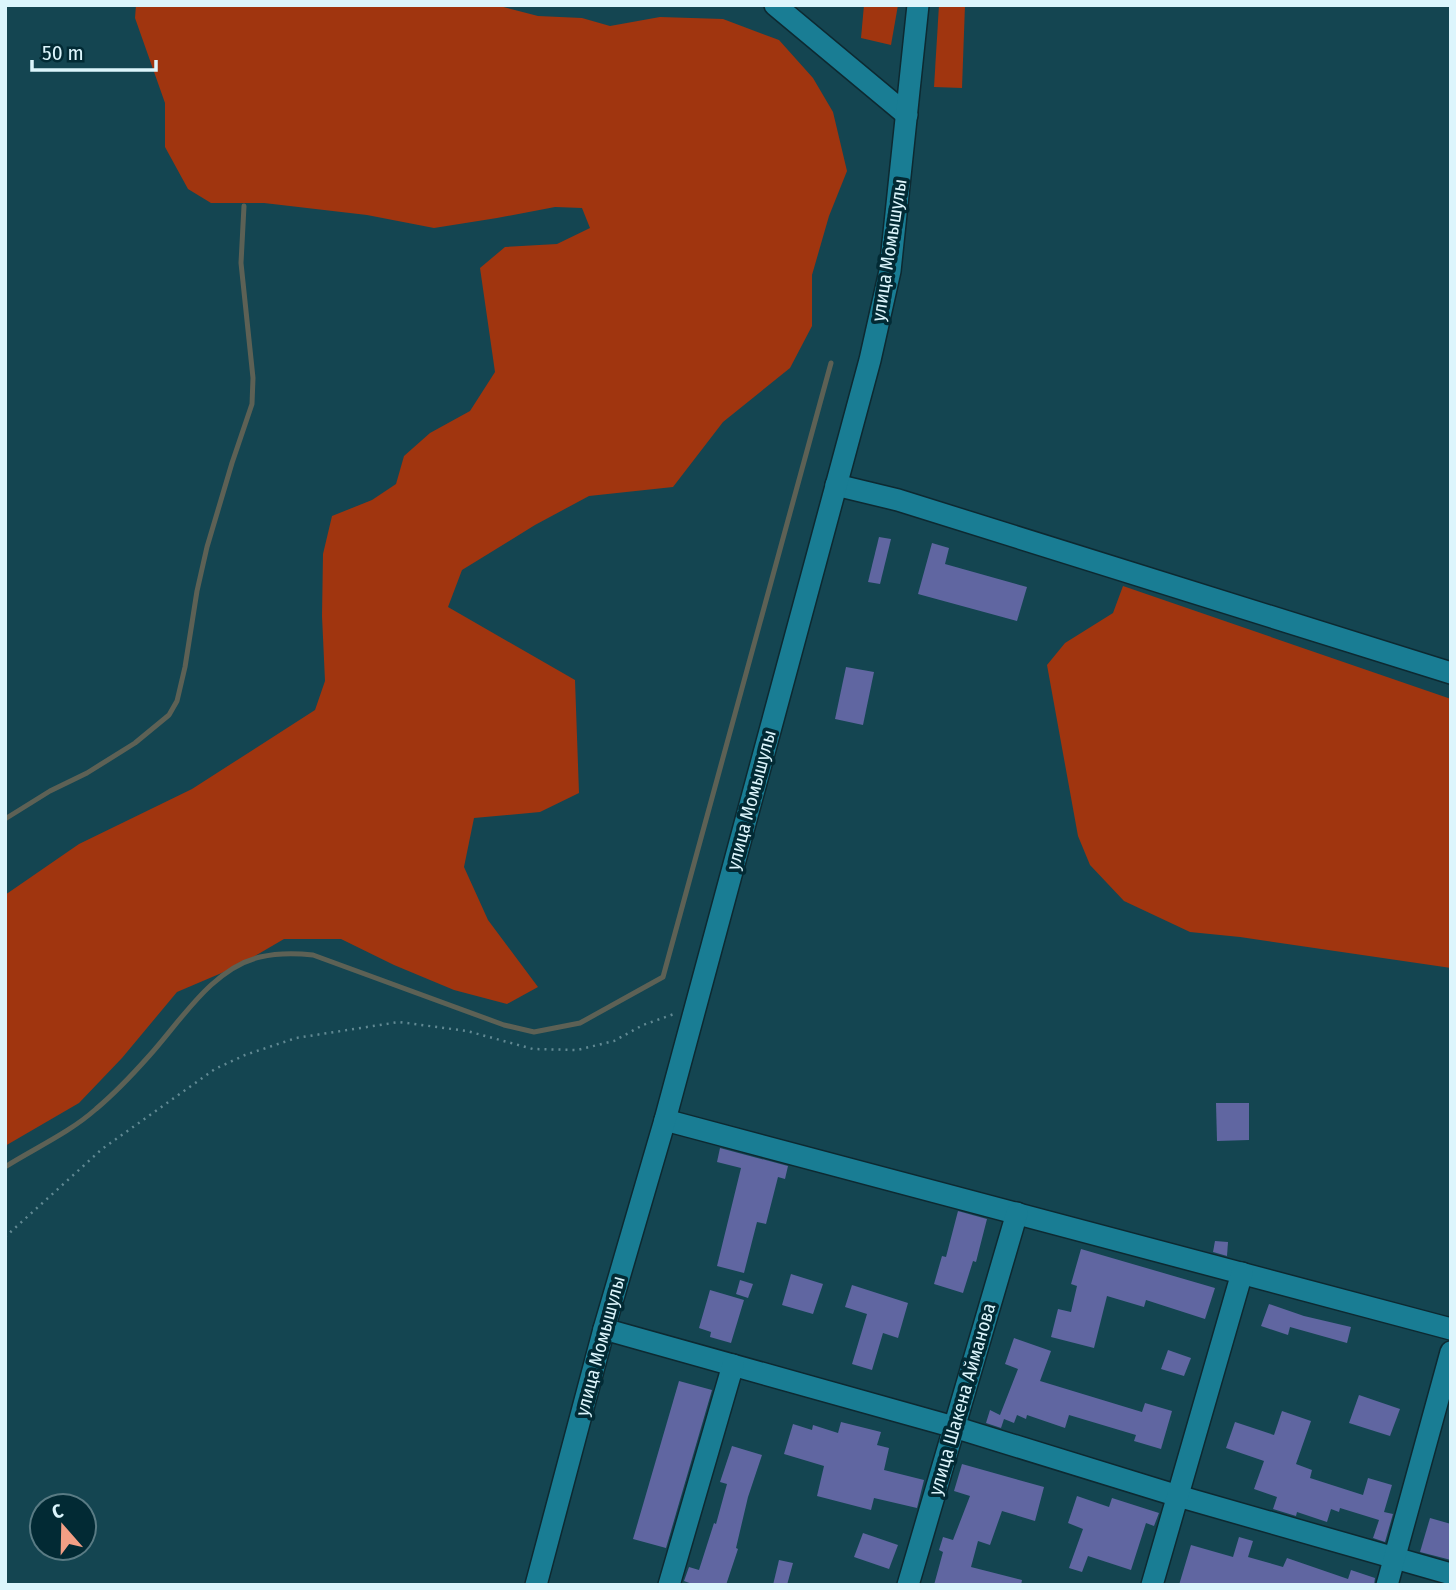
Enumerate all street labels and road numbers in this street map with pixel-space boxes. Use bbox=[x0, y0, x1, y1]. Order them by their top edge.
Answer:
street label: улица Момышулы bbox=[866, 177, 912, 323]
street label: улица Момышулы bbox=[721, 727, 781, 873]
street label: улица Момышулы bbox=[570, 1273, 630, 1419]
street label: улица Шакена Айманова bbox=[924, 1300, 1000, 1498]

